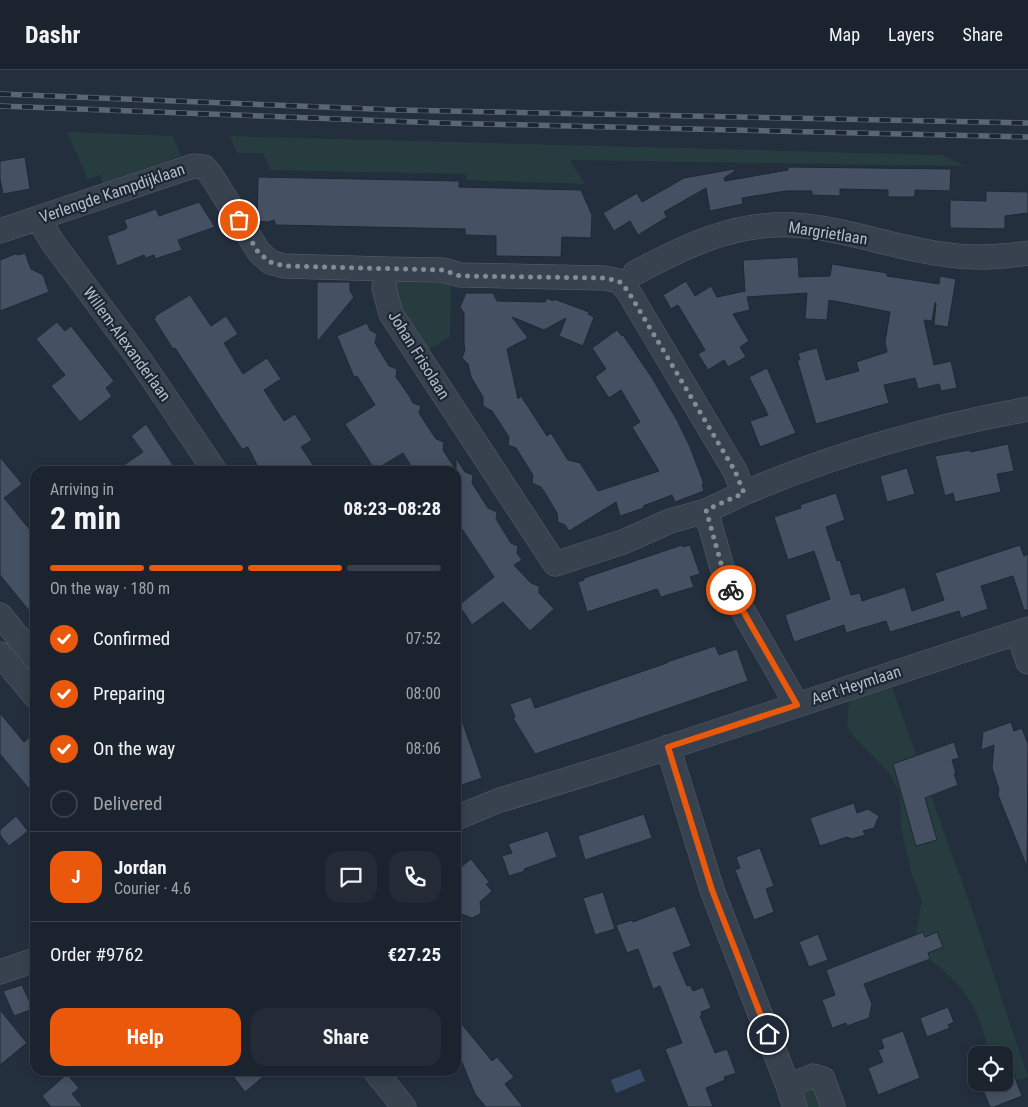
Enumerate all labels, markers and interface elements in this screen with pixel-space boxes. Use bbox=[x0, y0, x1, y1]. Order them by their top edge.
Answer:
text: Dashr bbox=[25, 21, 81, 49]
text: Map bbox=[829, 24, 860, 45]
text: Layers bbox=[888, 24, 935, 45]
text: Share bbox=[963, 24, 1003, 45]
street label: Verlengde Kampdijklaan bbox=[37, 159, 187, 227]
pin bbox=[218, 199, 260, 241]
icon: bag bbox=[225, 206, 253, 234]
street label: Margrietlaan bbox=[787, 217, 869, 249]
street label: Willem-Alexanderlaan bbox=[79, 283, 175, 405]
street label: Johan Frisolaan bbox=[384, 307, 454, 403]
text: Arriving in bbox=[50, 480, 114, 499]
text: 08:23–08:28 bbox=[343, 497, 441, 520]
text: 2 min bbox=[50, 499, 121, 537]
courier bbox=[706, 565, 756, 615]
icon: bike bbox=[717, 576, 745, 604]
text: On the way · 180 m bbox=[50, 579, 170, 598]
icon: check bbox=[50, 625, 78, 653]
text: Confirmed bbox=[93, 627, 170, 650]
text: 07:52 bbox=[406, 629, 441, 648]
street label: Aert Heymlaan bbox=[809, 662, 903, 708]
icon: check bbox=[50, 680, 78, 708]
text: Preparing bbox=[93, 682, 165, 705]
text: 08:00 bbox=[406, 684, 441, 703]
icon: check bbox=[50, 735, 78, 763]
text: On the way bbox=[93, 737, 175, 760]
text: 08:06 bbox=[406, 739, 441, 758]
text: Delivered bbox=[93, 792, 162, 815]
button: chat bbox=[325, 851, 377, 903]
button: phone bbox=[389, 851, 441, 903]
text: Jordan bbox=[114, 856, 167, 879]
text: J bbox=[71, 865, 81, 888]
text: Courier · 4.6 bbox=[114, 879, 191, 898]
text: Order #9762 bbox=[50, 943, 143, 966]
text: €27.25 bbox=[387, 943, 441, 966]
button: Help bbox=[50, 1008, 241, 1066]
button: Share bbox=[251, 1008, 441, 1066]
pin bbox=[747, 1013, 789, 1055]
icon: home bbox=[754, 1020, 782, 1048]
map controls bbox=[968, 1046, 1013, 1091]
button: locate bbox=[968, 1046, 1013, 1091]

